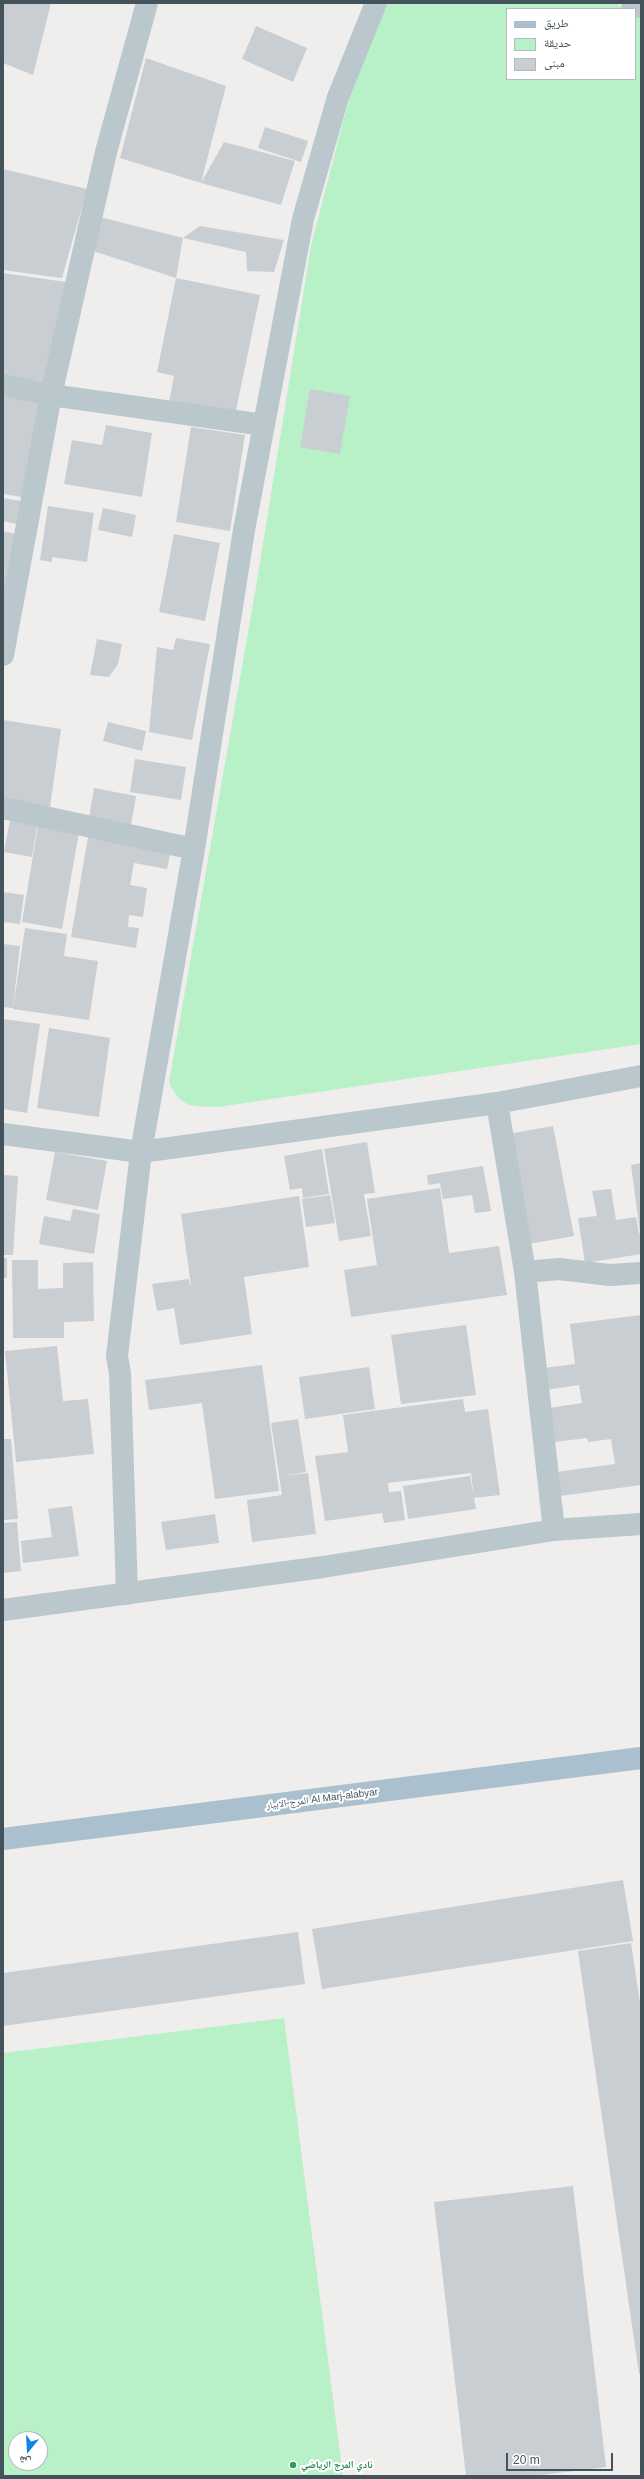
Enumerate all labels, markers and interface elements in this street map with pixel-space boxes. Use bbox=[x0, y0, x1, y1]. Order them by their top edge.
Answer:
legend bbox=[506, 8, 636, 80]
text: طريق bbox=[544, 16, 569, 30]
text: حديقة bbox=[544, 36, 572, 50]
text: مبنى bbox=[544, 56, 565, 70]
street label: المرج-الابيار Al Marj-alabyar bbox=[265, 1786, 379, 1812]
north arrow bbox=[8, 2431, 48, 2471]
scale bar bbox=[508, 2445, 615, 2471]
text: 20 m bbox=[513, 2453, 540, 2467]
text: ش bbox=[17, 2454, 32, 2469]
place label: نادي المرج الرياضي bbox=[301, 2459, 373, 2471]
marker: نادي المرج الرياضي bbox=[288, 2460, 298, 2470]

